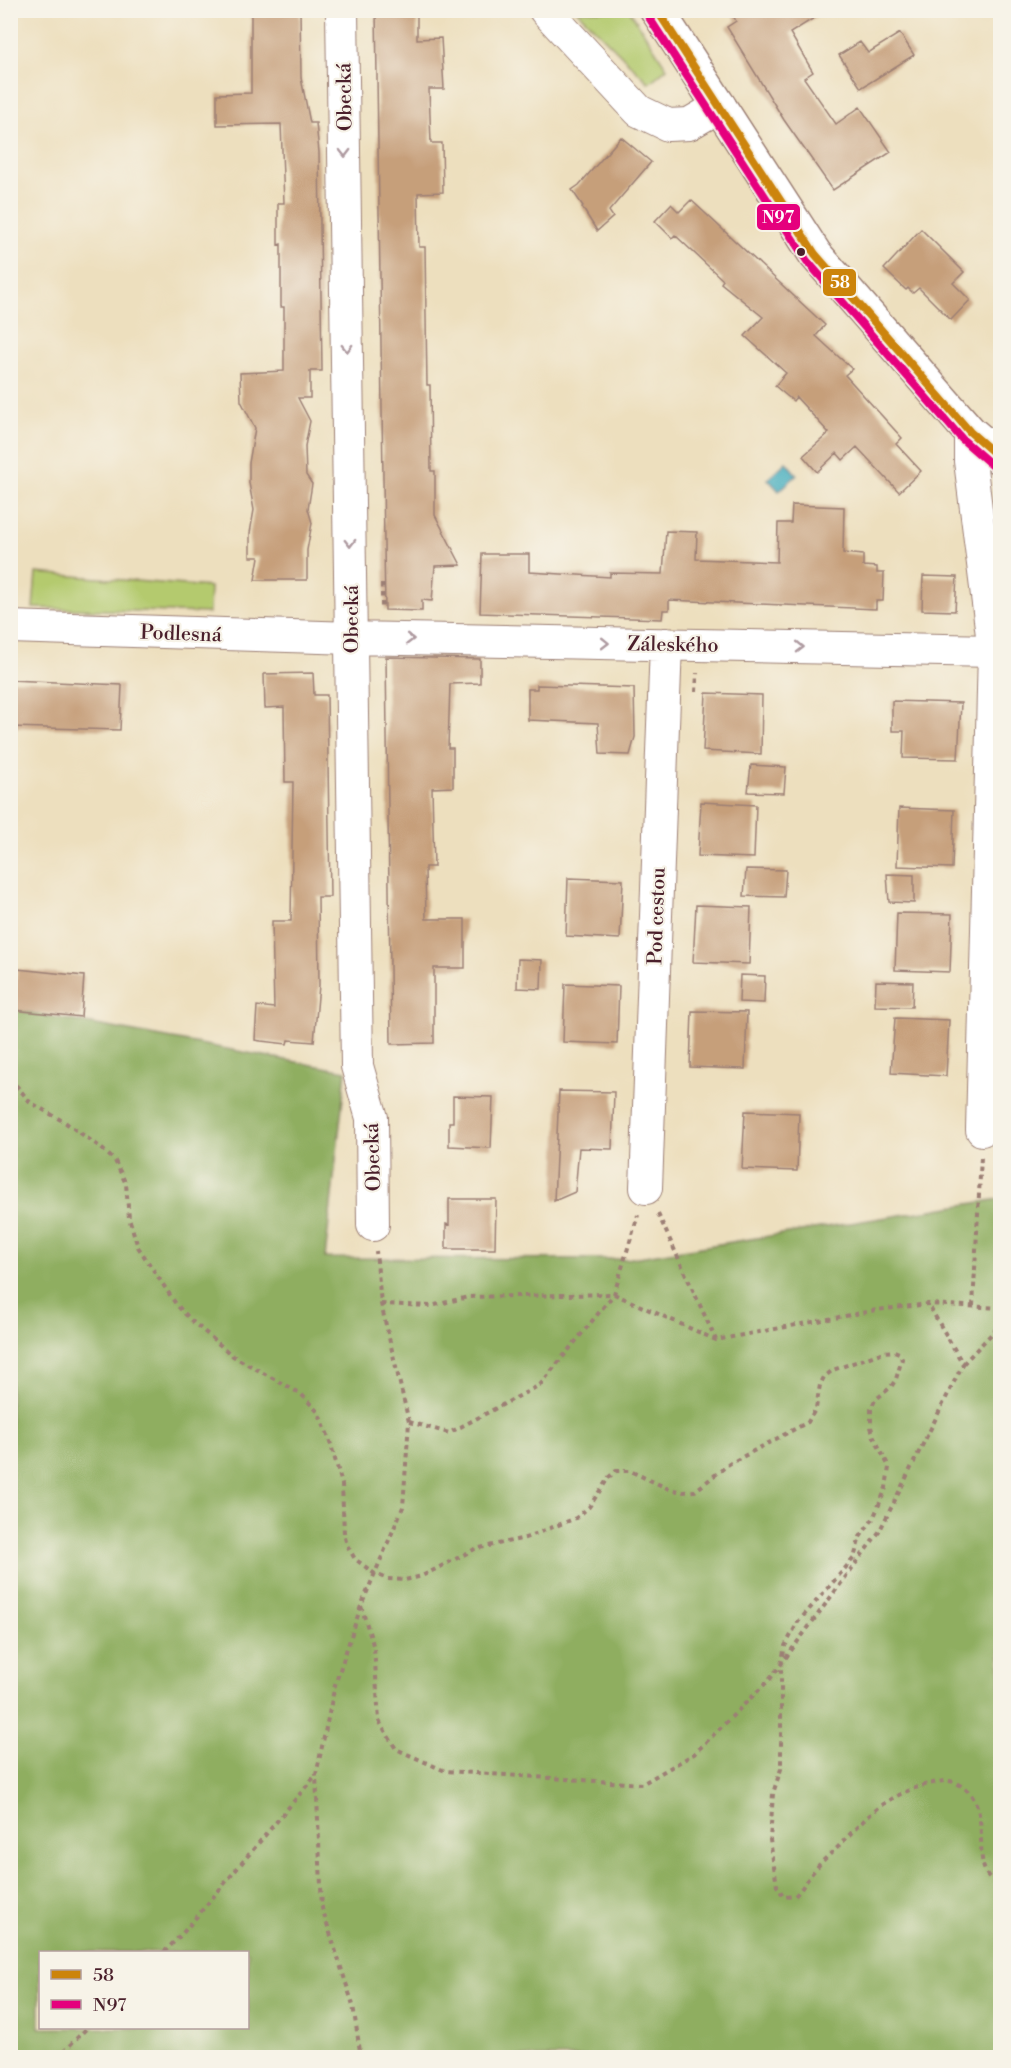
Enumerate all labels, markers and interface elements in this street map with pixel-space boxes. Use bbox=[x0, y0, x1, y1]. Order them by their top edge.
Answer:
street label: Obecká bbox=[332, 62, 359, 131]
one-way arrow bbox=[338, 148, 351, 157]
line badge: N97 bbox=[756, 203, 801, 231]
text: N97 bbox=[762, 208, 795, 228]
unlabelled marker bbox=[795, 246, 807, 258]
line badge: 58 bbox=[822, 268, 857, 297]
text: 58 bbox=[830, 273, 850, 293]
one-way arrow bbox=[341, 343, 354, 352]
one-way arrow bbox=[344, 538, 357, 547]
street label: Obecká bbox=[340, 584, 365, 653]
street label: Podlesná bbox=[140, 621, 223, 648]
street label: Záleského bbox=[627, 632, 719, 659]
one-way arrow bbox=[406, 633, 415, 645]
one-way arrow bbox=[601, 637, 610, 649]
one-way arrow bbox=[796, 641, 805, 653]
street label: Pod cestou bbox=[643, 866, 672, 965]
street label: Obecká bbox=[360, 1121, 387, 1192]
legend bbox=[39, 1951, 249, 2029]
text: 58 bbox=[93, 1964, 114, 1987]
text: N97 bbox=[93, 1994, 126, 2017]

